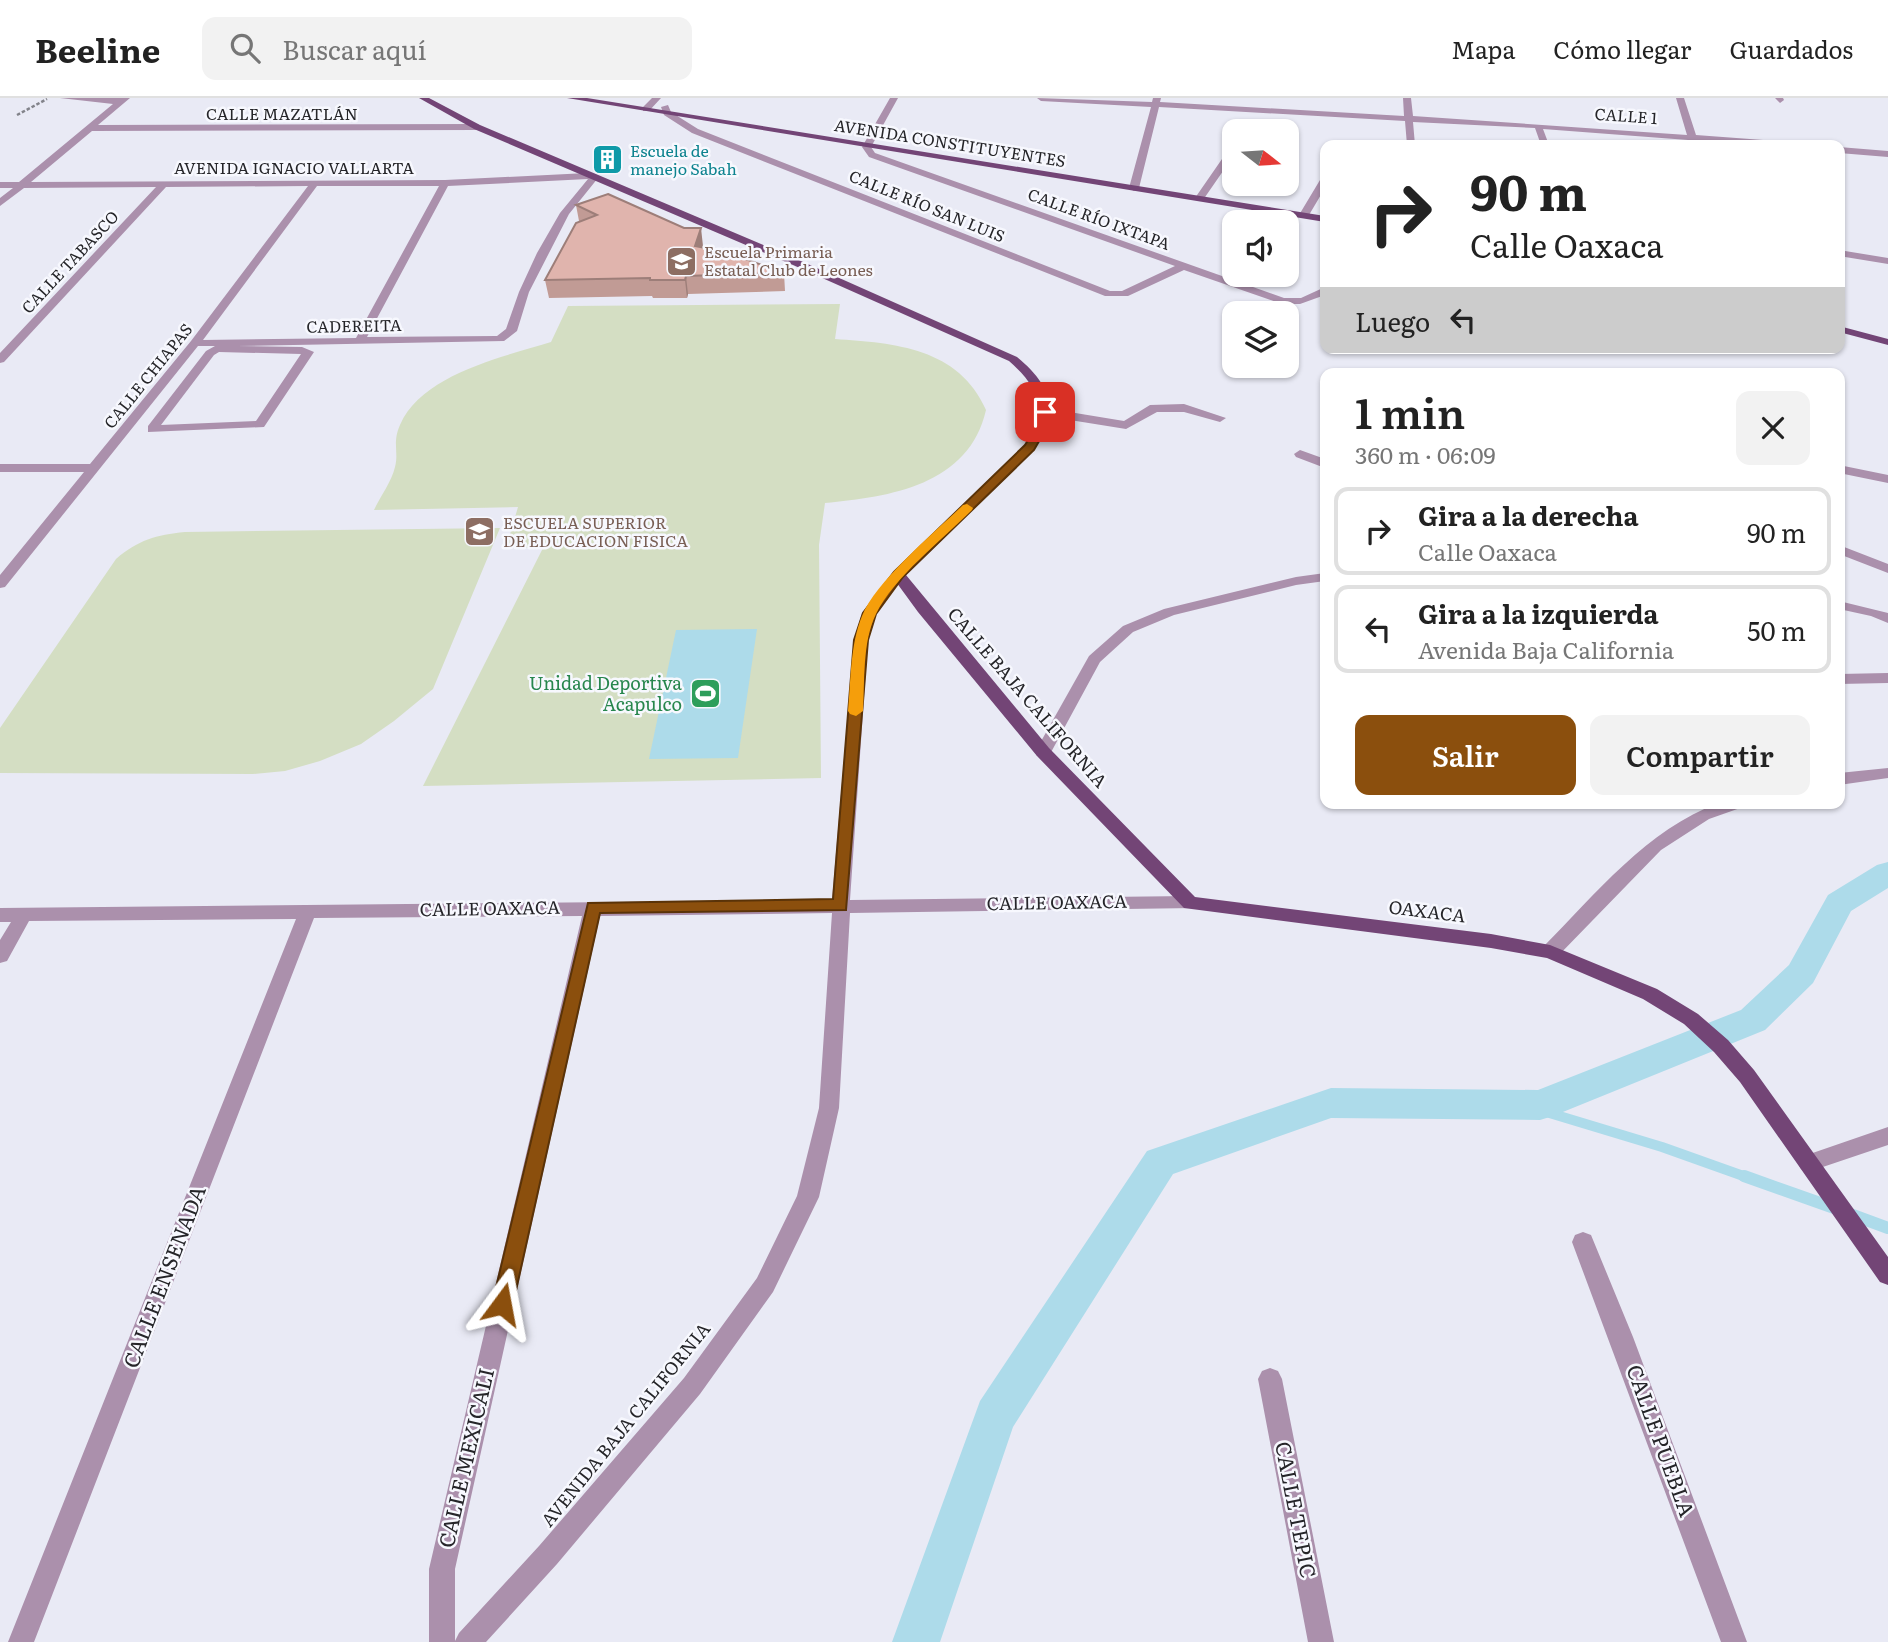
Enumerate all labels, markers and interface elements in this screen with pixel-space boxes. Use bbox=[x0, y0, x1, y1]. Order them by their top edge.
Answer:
search box bbox=[202, 17, 692, 80]
text: Beeline bbox=[35, 24, 160, 73]
icon: search bbox=[226, 29, 264, 67]
text: Buscar aquí bbox=[282, 29, 426, 68]
text: Mapa bbox=[1451, 31, 1515, 66]
text: Cómo llegar bbox=[1553, 31, 1691, 66]
text: Guardados bbox=[1729, 31, 1853, 66]
street label: CALLE MAZATLÁN bbox=[206, 101, 358, 125]
street label: CALLE 1 bbox=[1594, 101, 1659, 129]
street label: AVENIDA CONSTITUYENTES bbox=[833, 112, 1068, 172]
north arrow bbox=[1222, 119, 1298, 196]
map controls bbox=[1222, 119, 1299, 378]
place label: Escuela de manejo Sabah bbox=[630, 138, 737, 180]
building icon: Escuela de manejo Sabah bbox=[590, 143, 624, 177]
text: 90 m bbox=[1470, 153, 1587, 226]
street label: AVENIDA IGNACIO VALLARTA bbox=[174, 155, 414, 179]
street label: CALLE RÍO SAN LUIS bbox=[846, 163, 1009, 247]
icon: right bbox=[1355, 168, 1446, 259]
street label: CALLE RÍO IXTAPA bbox=[1025, 181, 1174, 255]
street label: CALLE TABASCO bbox=[15, 204, 123, 318]
button: sound bbox=[1222, 210, 1299, 287]
text: Calle Oaxaca bbox=[1470, 220, 1663, 268]
place label: Escuela Primaria Estatal Club de Leones bbox=[704, 239, 873, 281]
school or university icon: Escuela Primaria Estatal Club de Leones bbox=[664, 244, 698, 278]
button: layers bbox=[1222, 301, 1299, 378]
text: Luego bbox=[1355, 301, 1430, 340]
icon: left bbox=[1444, 301, 1482, 339]
street label: CADEREITA bbox=[306, 312, 402, 338]
street label: CALLE CHIAPAS bbox=[97, 318, 197, 433]
text: 1 min bbox=[1355, 380, 1465, 442]
pin bbox=[1015, 382, 1075, 442]
button: close bbox=[1736, 391, 1810, 465]
icon: arrive bbox=[1026, 393, 1064, 431]
text: 360 m · 06:09 bbox=[1355, 437, 1496, 471]
text: Gira a la derecha bbox=[1418, 495, 1638, 534]
place label: ESCUELA SUPERIOR DE EDUCACION FISICA bbox=[503, 510, 688, 552]
icon: right bbox=[1359, 512, 1397, 550]
text: 90 m bbox=[1747, 512, 1806, 551]
school or university icon: ESCUELA SUPERIOR DE EDUCACION FISICA bbox=[463, 515, 497, 549]
text: Calle Oaxaca bbox=[1418, 534, 1557, 568]
text: Gira a la izquierda bbox=[1418, 593, 1659, 632]
street label: CALLE BAJA CALIFORNIA bbox=[942, 601, 1114, 793]
icon: left bbox=[1359, 610, 1397, 648]
text: 50 m bbox=[1747, 610, 1806, 649]
text: Avenida Baja California bbox=[1418, 632, 1674, 666]
place label: Unidad Deportiva Acapulco bbox=[529, 669, 682, 717]
sports icon: Unidad Deportiva Acapulco bbox=[688, 677, 722, 711]
button: Salir bbox=[1355, 715, 1576, 795]
button: Compartir bbox=[1590, 715, 1810, 795]
street label: CALLE OAXACA bbox=[986, 887, 1127, 916]
street label: OAXACA bbox=[1387, 892, 1467, 929]
street label: CALLE OAXACA bbox=[419, 893, 560, 922]
street label: CALLE ENSENADA bbox=[114, 1180, 212, 1372]
position arrow bbox=[465, 1267, 539, 1341]
street label: AVENIDA BAJA CALIFORNIA bbox=[534, 1316, 716, 1532]
street label: CALLE PUEBLA bbox=[1620, 1360, 1704, 1521]
street label: CALLE MEXICALI bbox=[429, 1365, 500, 1550]
street label: CALLE TEPIC bbox=[1269, 1438, 1326, 1581]

